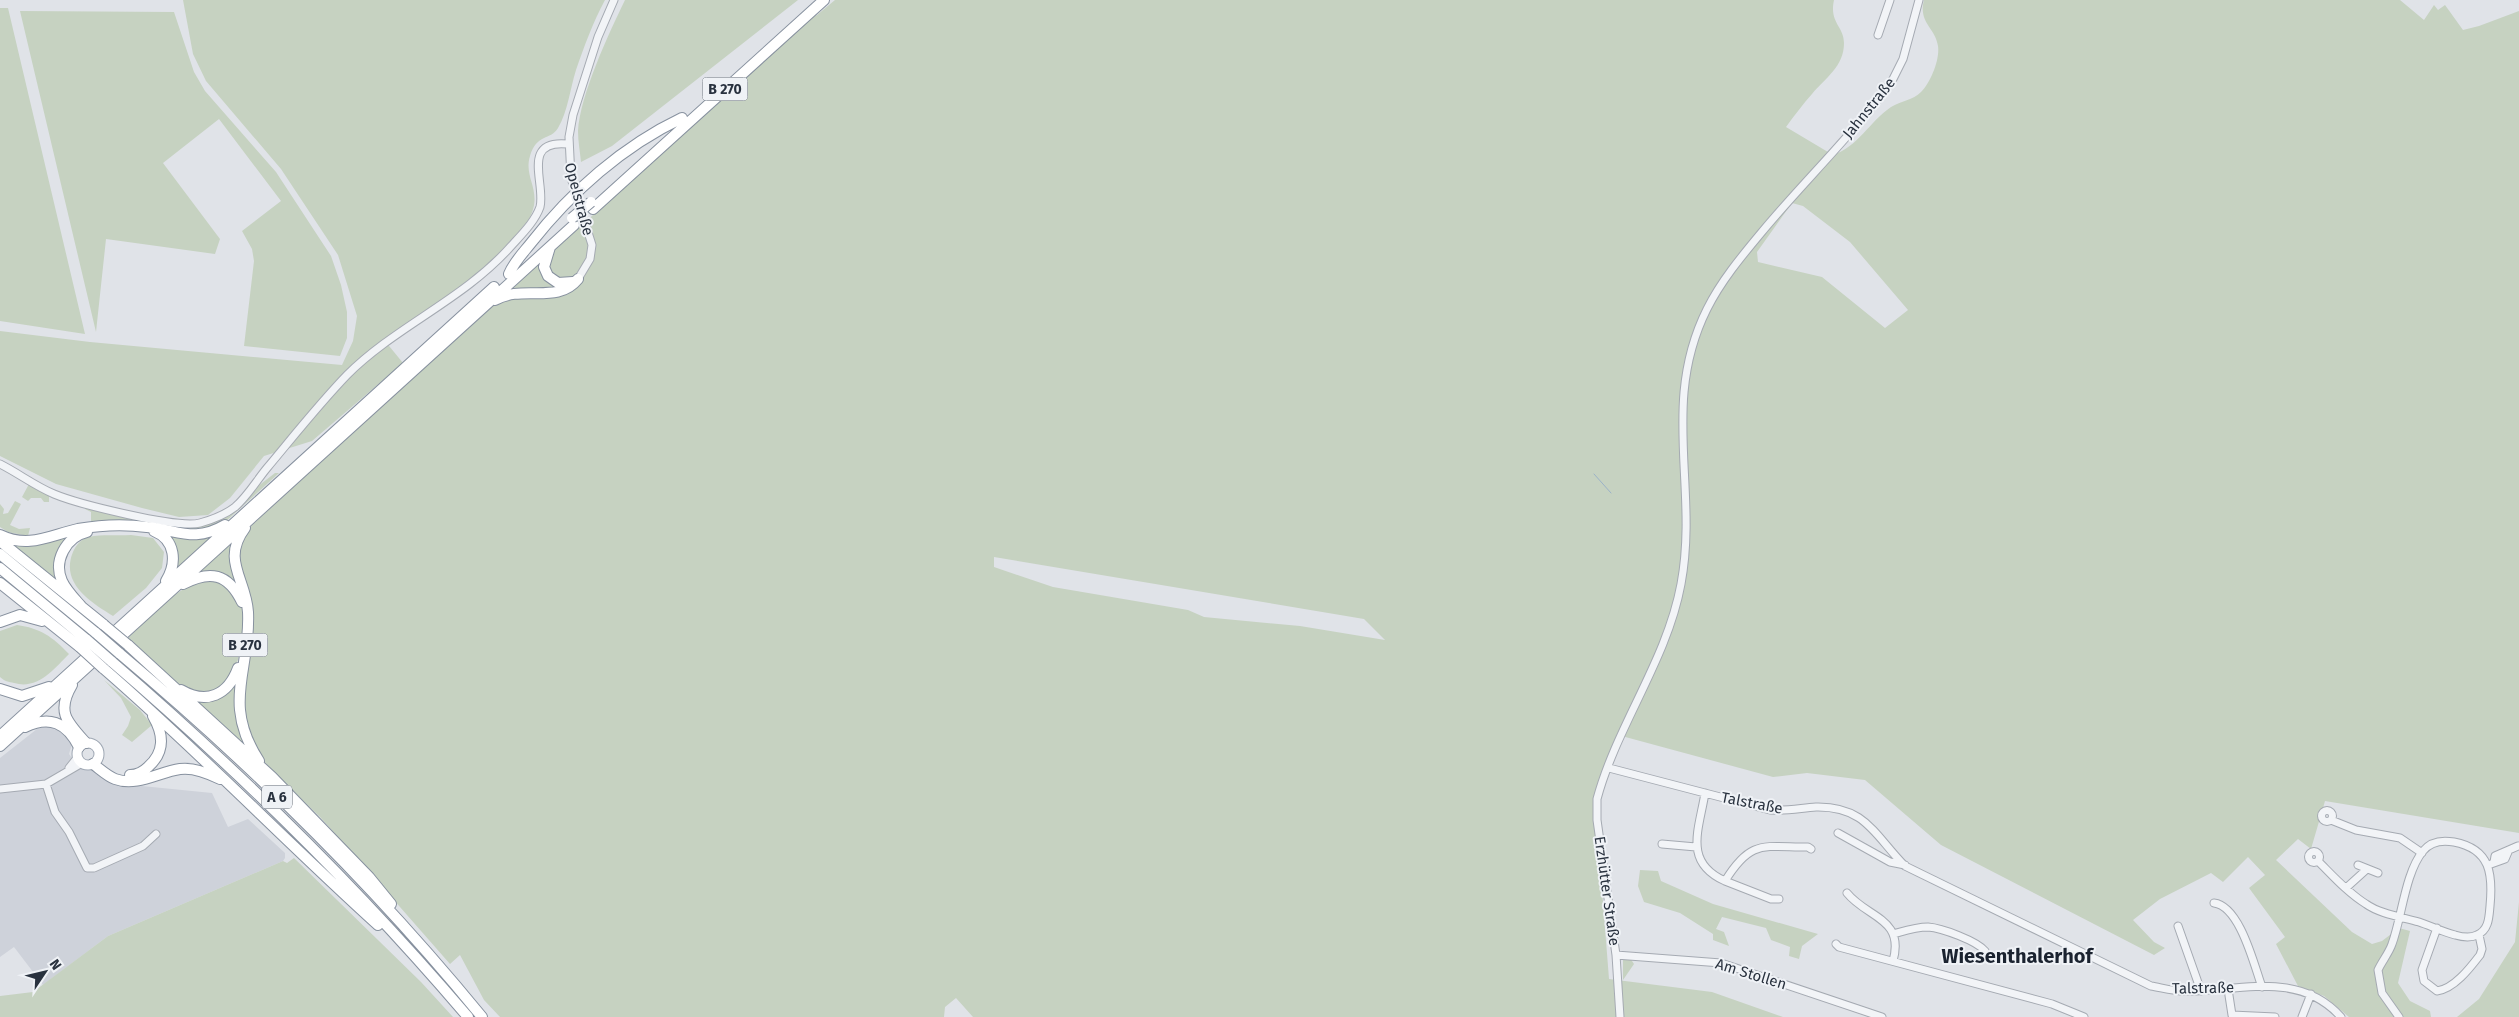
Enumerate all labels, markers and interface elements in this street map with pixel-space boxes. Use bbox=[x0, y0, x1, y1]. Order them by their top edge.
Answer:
street label: Jahnstraße bbox=[1839, 74, 1899, 142]
road number: B 270 bbox=[702, 78, 748, 100]
street label: Opelstraße bbox=[561, 161, 597, 237]
road number: B 270 bbox=[222, 634, 268, 656]
road number: A 6 bbox=[262, 786, 292, 809]
street label: Talstraße bbox=[1720, 788, 1784, 818]
street label: Erzhütter Straße bbox=[1590, 835, 1624, 947]
district label: Wiesenthalerhof bbox=[1941, 944, 2094, 968]
north arrow bbox=[20, 947, 70, 997]
street label: Am Stollen bbox=[1713, 955, 1789, 993]
text: N bbox=[46, 956, 65, 974]
street label: Talstraße bbox=[2172, 978, 2234, 998]

